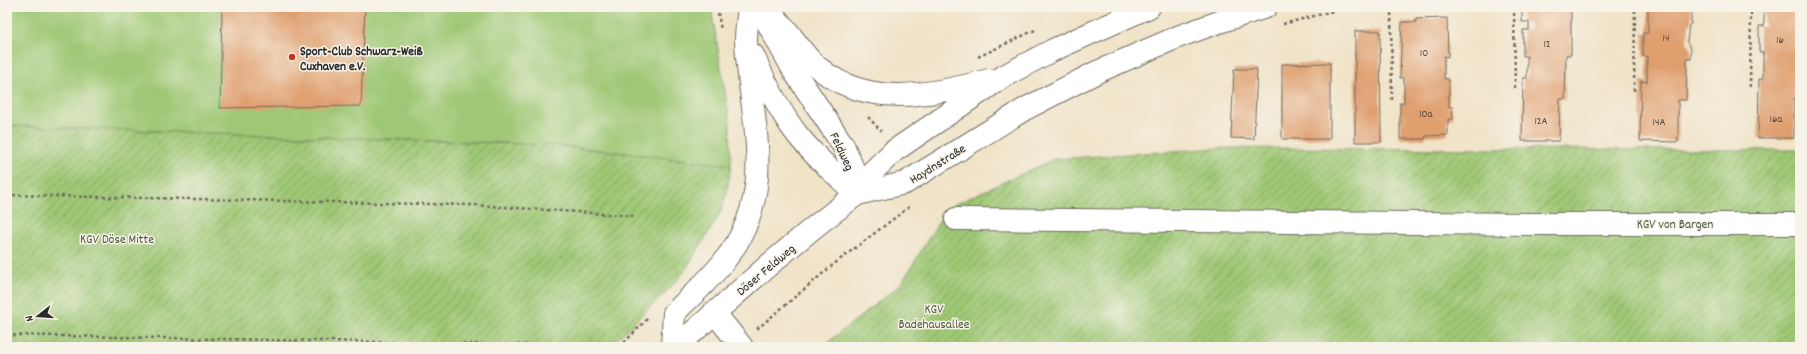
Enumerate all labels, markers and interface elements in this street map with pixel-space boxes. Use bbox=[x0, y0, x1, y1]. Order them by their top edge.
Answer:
house number: 14 bbox=[1663, 31, 1669, 47]
house number: 16 bbox=[1776, 33, 1784, 49]
house number: 12 bbox=[1543, 37, 1551, 53]
place label: Sport-Club Schwarz-Weiß Cuxhaven e.V. bbox=[300, 43, 423, 77]
house number: 10 bbox=[1420, 46, 1428, 62]
marker: Sport-Club Schwarz-Weiß Cuxhaven e.V. bbox=[287, 52, 297, 62]
house number: 10a bbox=[1419, 107, 1434, 123]
house number: 16a bbox=[1770, 112, 1783, 128]
house number: 12A bbox=[1534, 114, 1548, 130]
house number: 14A bbox=[1653, 115, 1665, 131]
street label: Feldweg bbox=[824, 130, 858, 175]
street label: Haydnstraße bbox=[906, 140, 970, 190]
park label: KGV von Bargen bbox=[1637, 216, 1713, 235]
park label: KGV Döse Mitte bbox=[80, 231, 154, 250]
street label: Döser Feldweg bbox=[733, 240, 801, 301]
north arrow bbox=[18, 296, 58, 336]
park label: KGV Badehausallee bbox=[899, 301, 970, 335]
text: N bbox=[22, 313, 39, 323]

